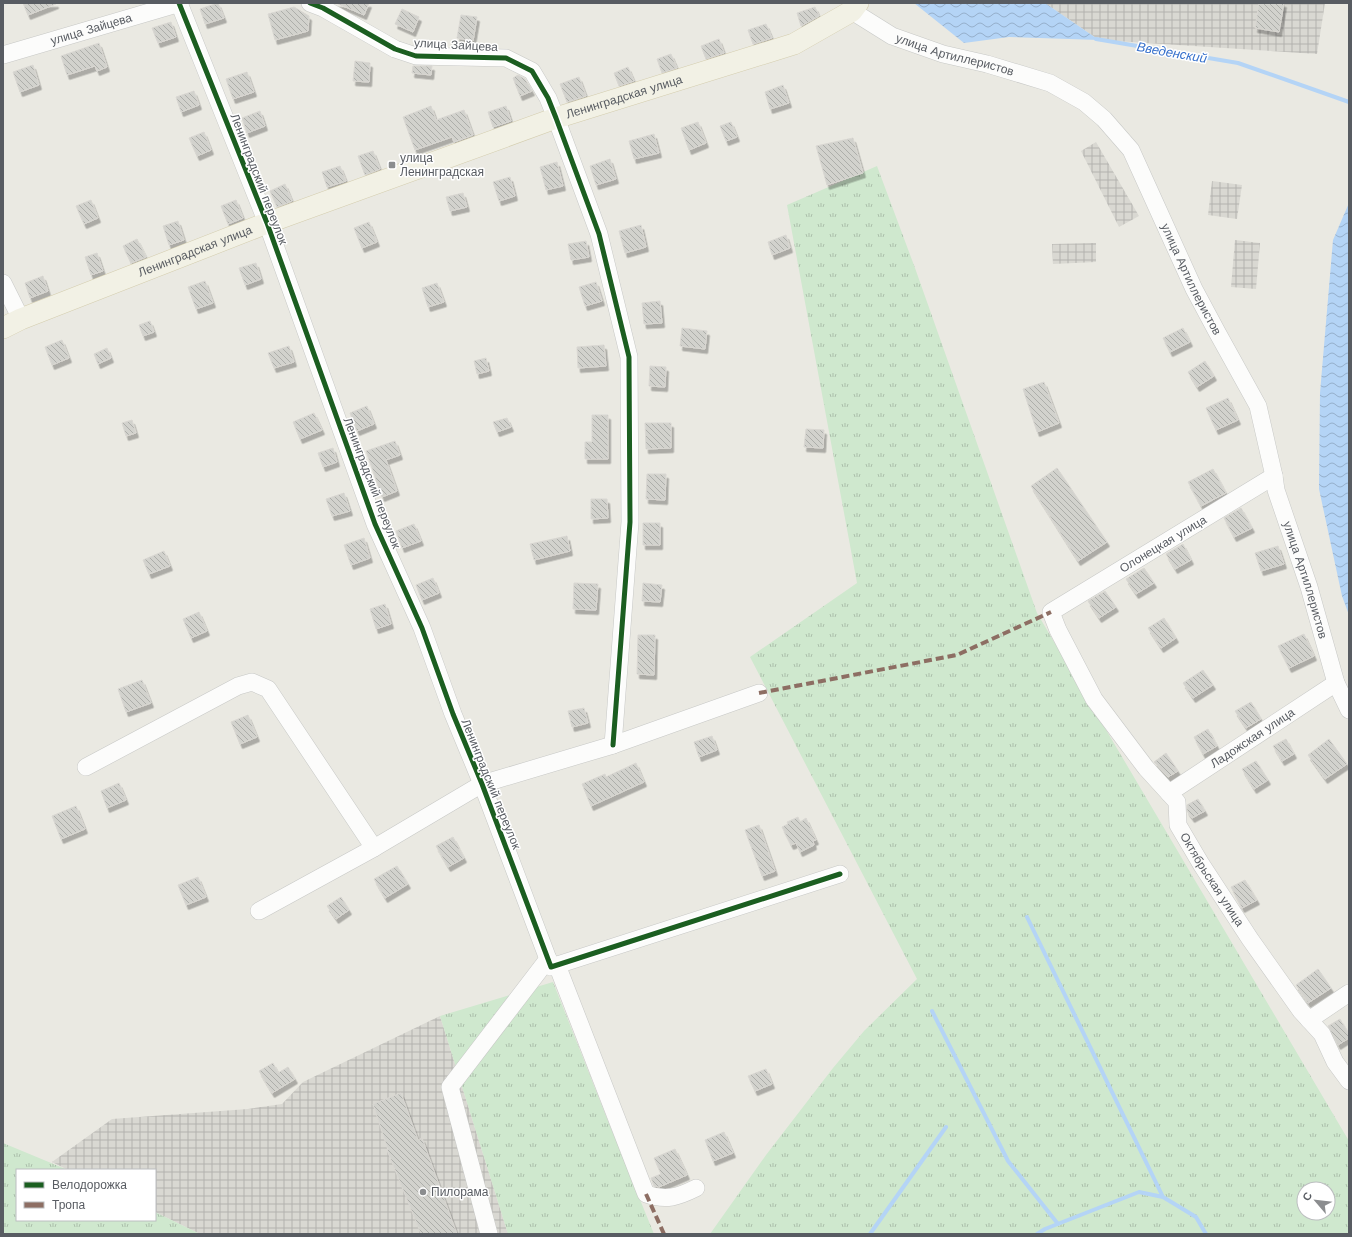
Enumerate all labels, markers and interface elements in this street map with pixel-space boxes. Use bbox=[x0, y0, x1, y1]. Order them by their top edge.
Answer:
street label: улица Зайцева bbox=[49, 10, 134, 48]
street label: улица Артиллеристов bbox=[894, 31, 1016, 79]
street label: улица Зайцева bbox=[414, 36, 499, 54]
water label: Введенский bbox=[1136, 39, 1208, 66]
street label: Ленинградская улица bbox=[564, 72, 684, 121]
street label: Ленинградский переулок bbox=[228, 112, 291, 247]
place label: улица Ленинградская bbox=[400, 151, 484, 179]
marker: улица Ленинградская bbox=[387, 160, 397, 170]
street label: улица Артиллеристов bbox=[1158, 221, 1224, 337]
street label: Ленинградская улица bbox=[136, 222, 254, 280]
street label: Ленинградский переулок bbox=[341, 416, 404, 551]
street label: Олонецкая улица bbox=[1117, 512, 1209, 575]
street label: улица Артиллеристов bbox=[1280, 519, 1330, 640]
street label: Ладожская улица bbox=[1208, 705, 1298, 771]
street label: Ленинградский переулок bbox=[458, 717, 524, 852]
street label: Октябрьская улица bbox=[1177, 830, 1247, 929]
legend bbox=[16, 1169, 156, 1221]
text: Велодорожка bbox=[52, 1178, 127, 1192]
north arrow bbox=[1296, 1181, 1336, 1221]
place label: Пилорама bbox=[431, 1185, 489, 1199]
marker: Пилорама bbox=[418, 1187, 428, 1197]
text: С bbox=[1300, 1190, 1315, 1203]
text: Тропа bbox=[52, 1198, 86, 1212]

